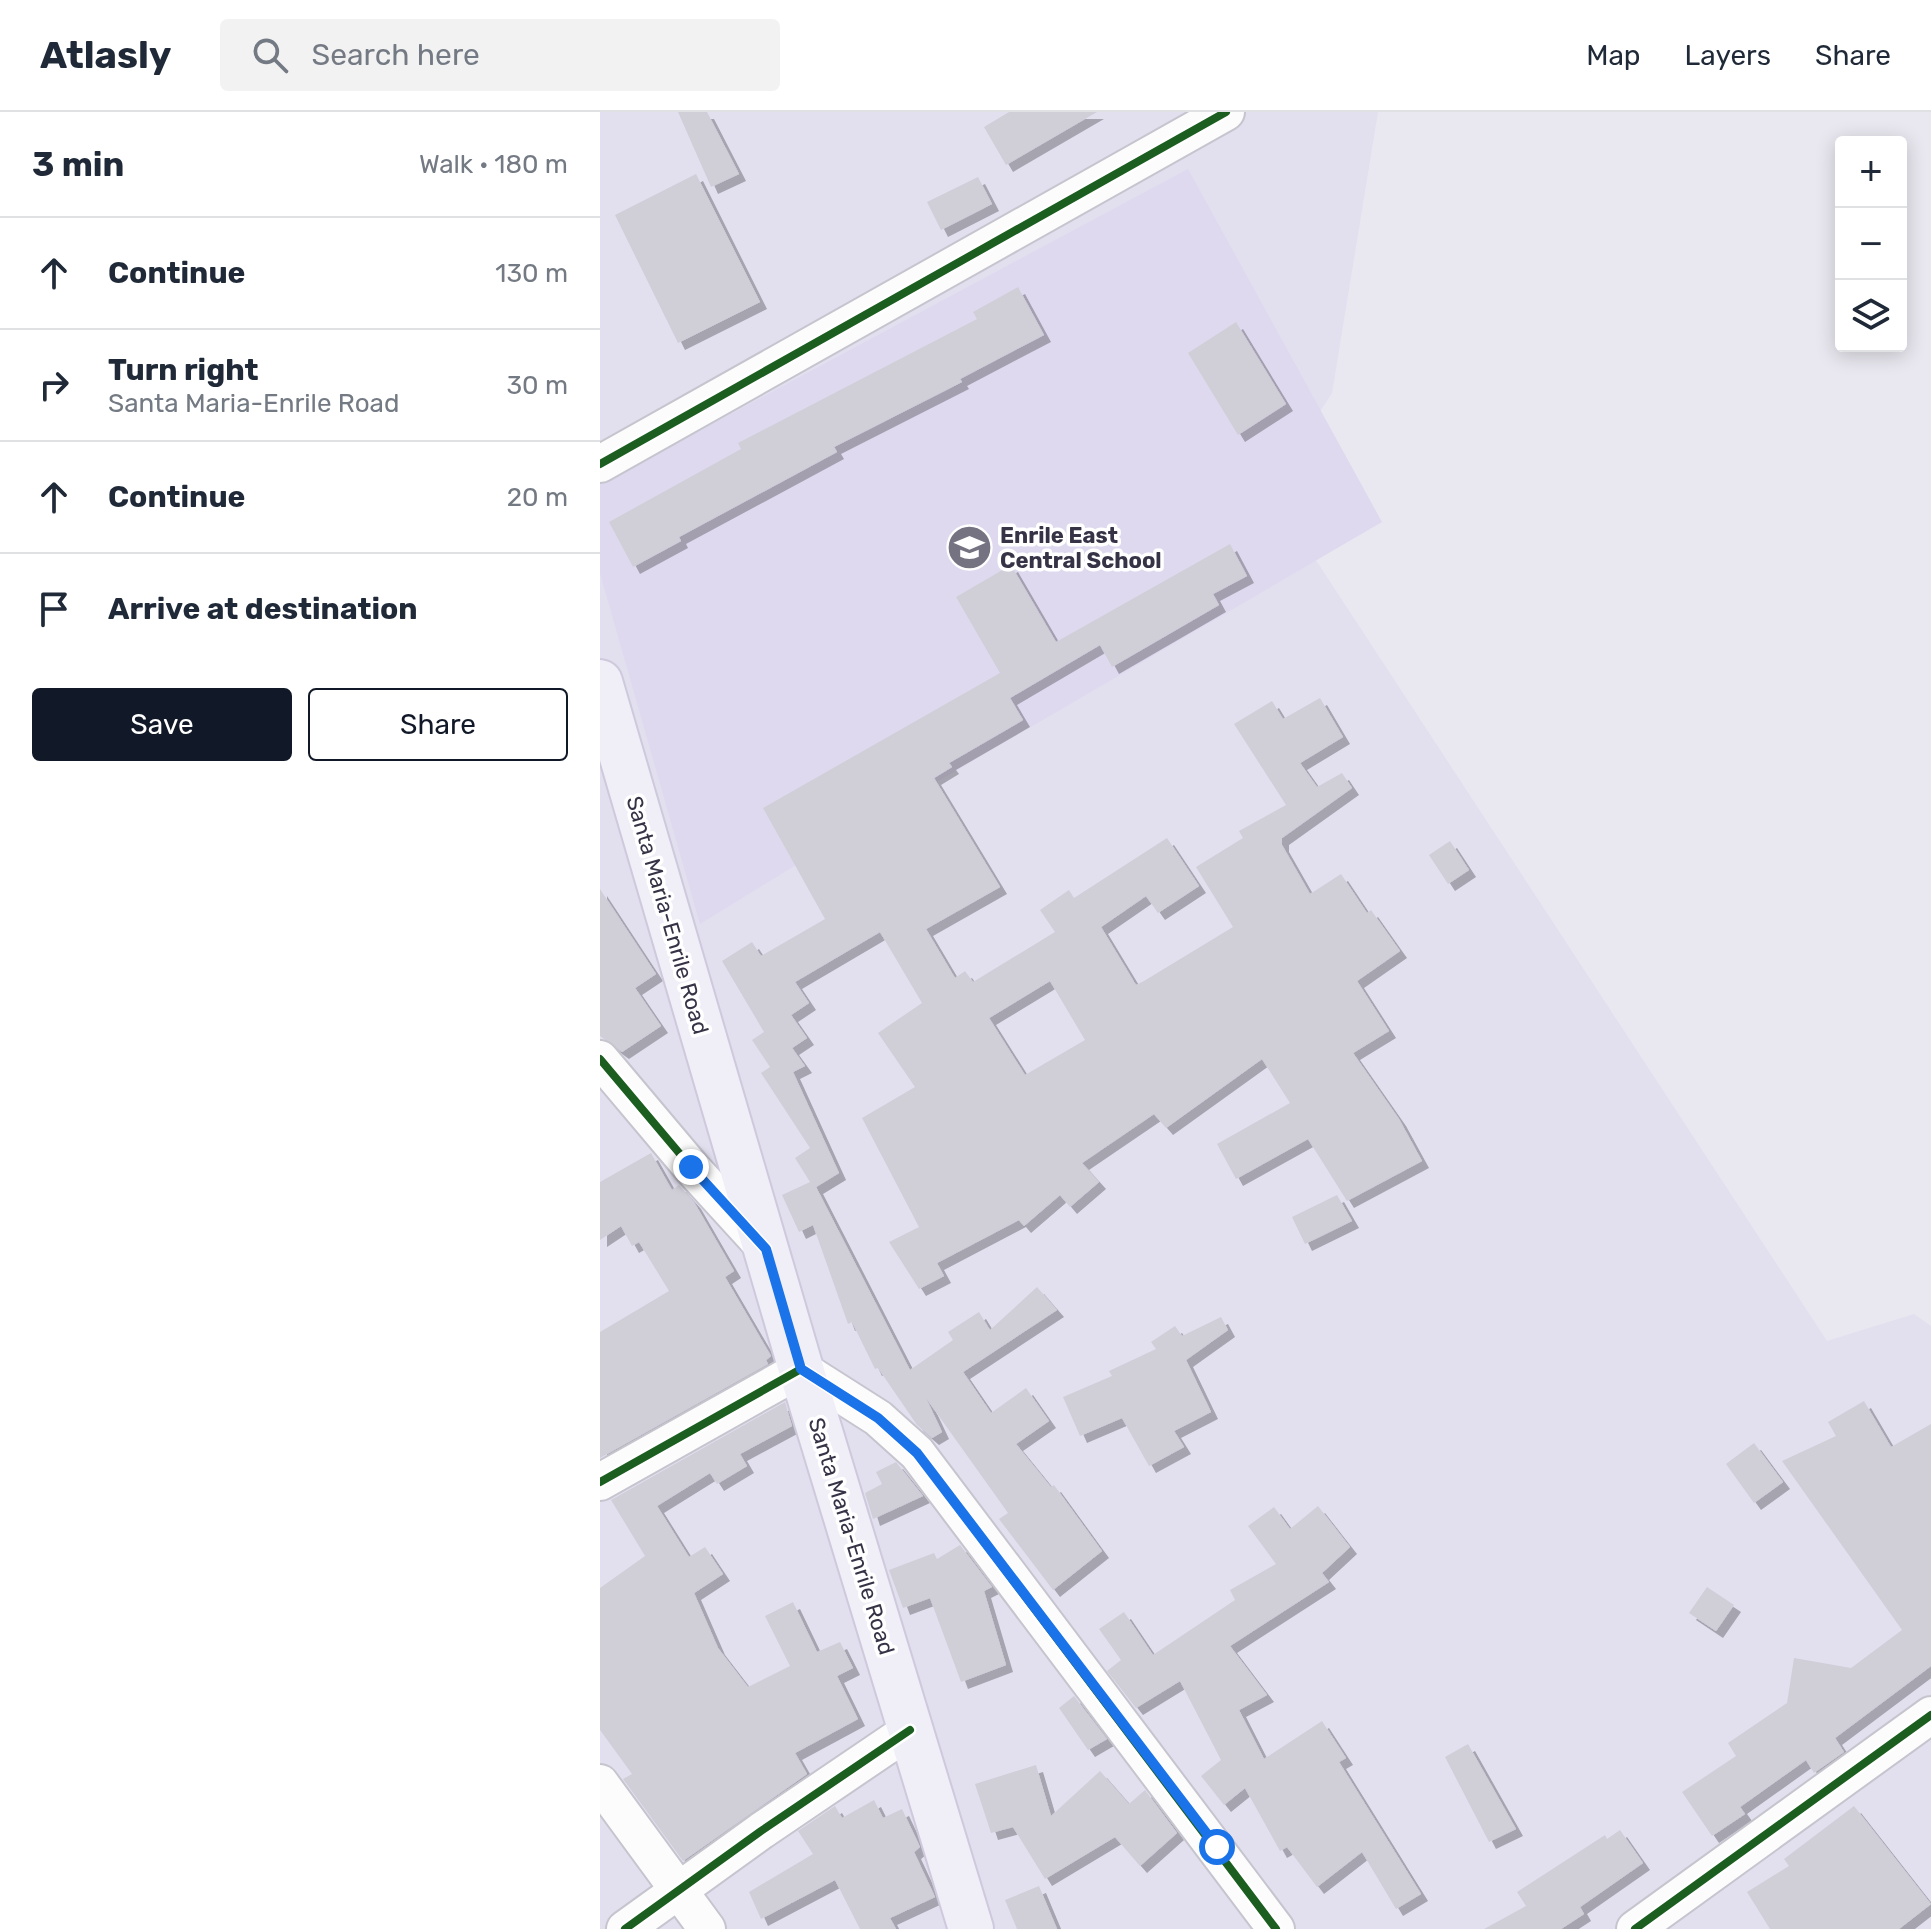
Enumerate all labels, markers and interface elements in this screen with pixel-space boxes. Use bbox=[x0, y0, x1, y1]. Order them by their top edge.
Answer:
search box bbox=[220, 19, 780, 91]
text: Atlasly bbox=[40, 32, 172, 78]
icon: search bbox=[248, 33, 292, 77]
text: Search here bbox=[312, 37, 480, 73]
text: Map bbox=[1586, 39, 1641, 72]
text: Layers bbox=[1685, 39, 1771, 72]
text: Share bbox=[1815, 39, 1891, 72]
map controls bbox=[1835, 136, 1907, 352]
button: + bbox=[1835, 136, 1907, 208]
text: 3 min bbox=[32, 144, 124, 185]
text: Walk · 180 m bbox=[419, 149, 568, 180]
button: − bbox=[1835, 208, 1907, 280]
icon: ahead bbox=[32, 251, 76, 295]
text: Continue bbox=[108, 255, 245, 291]
text: 130 m bbox=[495, 258, 568, 289]
button: layers bbox=[1835, 280, 1907, 352]
text: Turn right bbox=[108, 352, 259, 388]
icon: right bbox=[32, 363, 76, 407]
text: 30 m bbox=[506, 370, 568, 401]
text: Santa Maria-Enrile Road bbox=[108, 388, 399, 419]
icon: ahead bbox=[32, 475, 76, 519]
text: Continue bbox=[108, 479, 245, 515]
text: 20 m bbox=[507, 482, 568, 513]
place label: Enrile East Central School bbox=[1000, 522, 1162, 574]
school or university icon: Enrile East Central School bbox=[945, 524, 993, 572]
icon: arrive bbox=[32, 587, 76, 631]
text: Arrive at destination bbox=[108, 591, 418, 627]
button: Save bbox=[32, 688, 292, 761]
button: Share bbox=[308, 688, 568, 761]
street label: Santa Maria-Enrile Road bbox=[621, 793, 714, 1037]
route end bbox=[673, 1149, 709, 1185]
street label: Santa Maria-Enrile Road bbox=[803, 1414, 900, 1658]
route start bbox=[1199, 1829, 1235, 1865]

